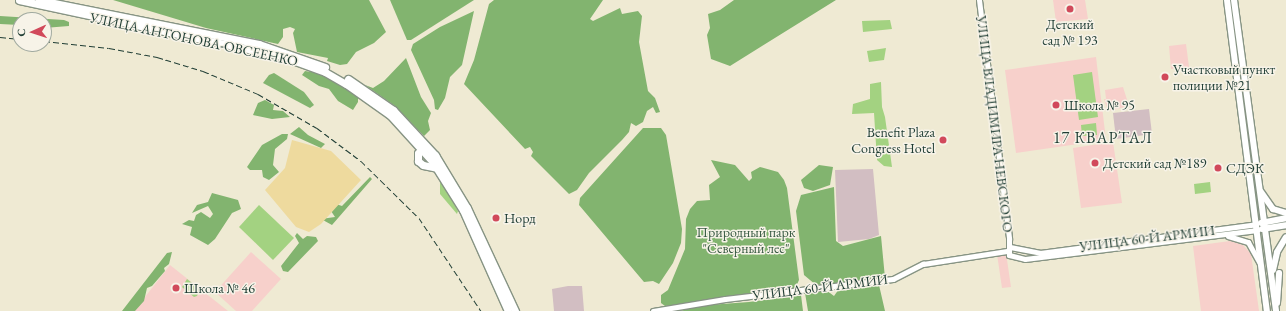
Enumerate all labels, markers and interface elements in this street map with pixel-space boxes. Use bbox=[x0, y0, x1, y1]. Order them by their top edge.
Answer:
marker: Детский сад № 193 bbox=[1065, 4, 1075, 14]
street label: УЛИЦА АНТОНОВА-ОВСЕЕНКО bbox=[88, 9, 300, 69]
north arrow bbox=[12, 12, 52, 52]
street label: УЛИЦА ВЛАДИМИРА НЕВСКОГО bbox=[973, 15, 1017, 233]
place label: Детский сад № 193 bbox=[1042, 16, 1098, 48]
text: С bbox=[14, 28, 28, 37]
place label: Участковый пункт полиции №21 bbox=[1173, 61, 1275, 94]
marker: Участковый пункт полиции №21 bbox=[1160, 72, 1170, 82]
place label: Школа № 95 bbox=[1064, 97, 1135, 113]
marker: Школа № 95 bbox=[1051, 100, 1061, 110]
place label: Benefit Plaza Congress Hotel bbox=[851, 124, 935, 156]
district label: 17 КВАРТАЛ bbox=[1053, 128, 1153, 148]
marker: Benefit Plaza Congress Hotel bbox=[938, 135, 948, 145]
place label: Детский сад №189 bbox=[1103, 155, 1206, 171]
marker: Детский сад №189 bbox=[1090, 158, 1100, 168]
place label: СДЭК bbox=[1226, 160, 1264, 176]
marker: СДЭК bbox=[1213, 163, 1223, 173]
place label: Норд bbox=[504, 210, 536, 226]
marker: Норд bbox=[491, 213, 501, 223]
street label: УЛИЦА 60-Й АРМИИ bbox=[1078, 221, 1216, 255]
park label: Природный парк "Северный лес" bbox=[696, 224, 796, 256]
street label: УЛИЦА 60-Й АРМИИ bbox=[751, 270, 889, 304]
place label: Школа № 46 bbox=[184, 280, 255, 296]
marker: Школа № 46 bbox=[171, 283, 181, 293]

